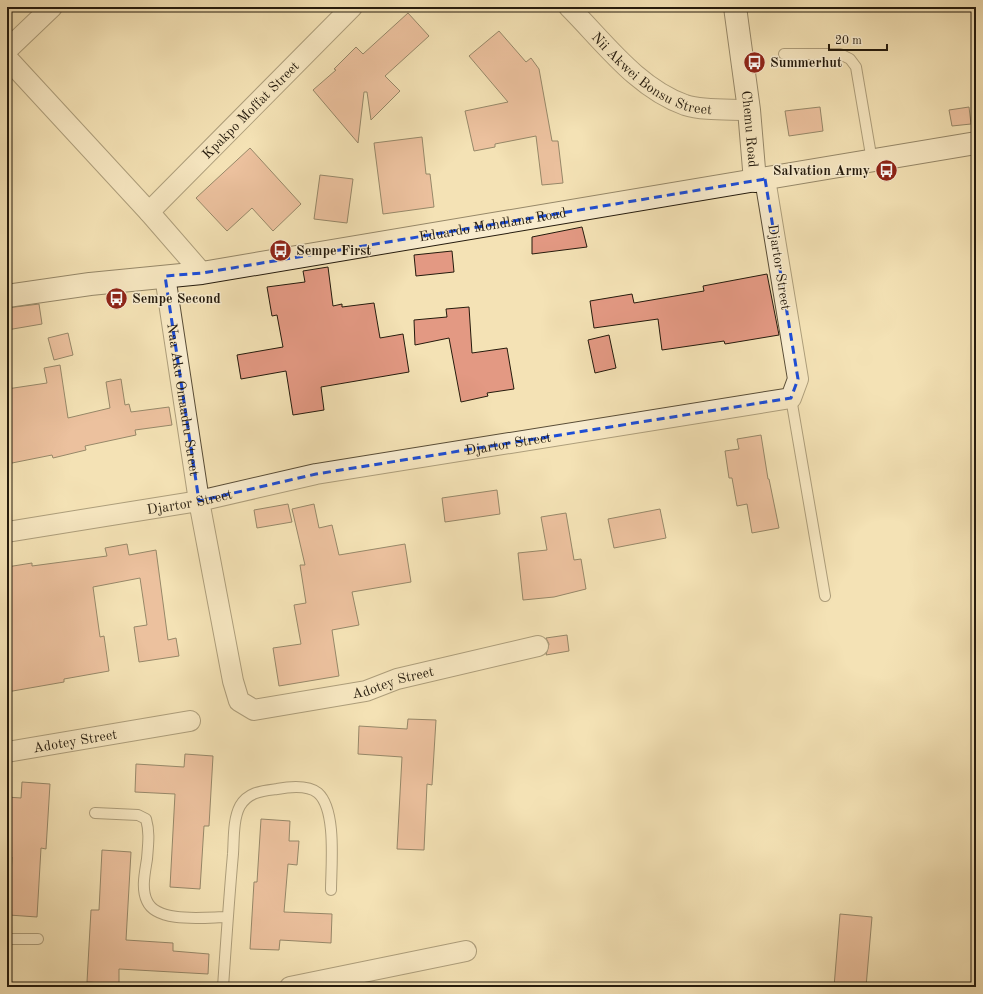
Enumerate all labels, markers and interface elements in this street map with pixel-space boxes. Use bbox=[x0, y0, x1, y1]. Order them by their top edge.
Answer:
scale bar bbox=[829, 26, 887, 52]
street label: Nii Akwei Bonsu Street bbox=[589, 30, 712, 117]
text: 20 m bbox=[835, 35, 862, 47]
bus stop icon: Summerhut bbox=[741, 49, 767, 75]
place label: Summerhut bbox=[770, 56, 842, 70]
street label: Kpakpo Moffat Street bbox=[200, 59, 302, 162]
street label: Chemu Road bbox=[738, 90, 760, 168]
bus stop icon: Salvation Army bbox=[873, 157, 899, 183]
place label: Salvation Army bbox=[773, 164, 870, 178]
street label: Eduardo Mohdlana Road bbox=[418, 206, 567, 244]
street label: Djartor Street bbox=[765, 223, 793, 311]
bus stop icon: Sempe First bbox=[268, 237, 294, 263]
place label: Sempe First bbox=[296, 244, 371, 258]
bus stop icon: Sempe Second bbox=[103, 285, 129, 311]
place label: Sempe Second bbox=[132, 292, 221, 306]
street label: Naa Aku Omaadru Street bbox=[164, 322, 201, 477]
street label: Djartor Street bbox=[464, 430, 552, 458]
street label: Djartor Street bbox=[146, 488, 234, 517]
street label: Adotey Street bbox=[351, 665, 435, 701]
street label: Adotey Street bbox=[32, 727, 118, 755]

